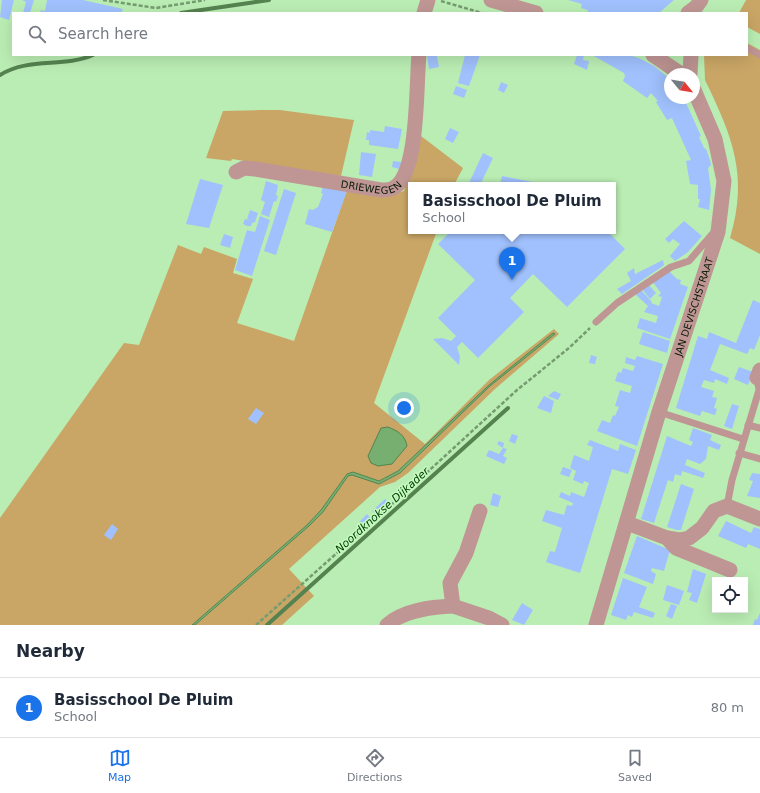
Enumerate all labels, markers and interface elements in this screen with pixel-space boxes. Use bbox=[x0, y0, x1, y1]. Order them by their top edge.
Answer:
search box bbox=[12, 12, 748, 56]
icon: search bbox=[26, 23, 48, 45]
text: Search here bbox=[58, 25, 148, 43]
north arrow bbox=[664, 68, 700, 104]
street label: DRIEWEGEN bbox=[340, 178, 404, 196]
popup bbox=[408, 182, 616, 234]
text: Basisschool De Pluim bbox=[422, 192, 602, 210]
text: School bbox=[422, 210, 465, 225]
pin: 1 bbox=[499, 247, 525, 280]
street label: JAN DEVISCHSTRAAT bbox=[672, 255, 716, 359]
your location bbox=[394, 398, 414, 418]
water label: Noordknokse Dijkader bbox=[333, 464, 433, 556]
map controls bbox=[712, 577, 748, 613]
button: locate bbox=[712, 577, 748, 613]
text: Nearby bbox=[16, 641, 85, 661]
text: Basisschool De Pluim bbox=[54, 691, 233, 709]
text: 1 bbox=[24, 700, 34, 715]
text: 80 m bbox=[711, 700, 744, 715]
text: School bbox=[54, 709, 97, 724]
tab: Map bbox=[108, 747, 131, 784]
tab: Directions bbox=[347, 747, 402, 784]
tab: Saved bbox=[618, 747, 652, 784]

